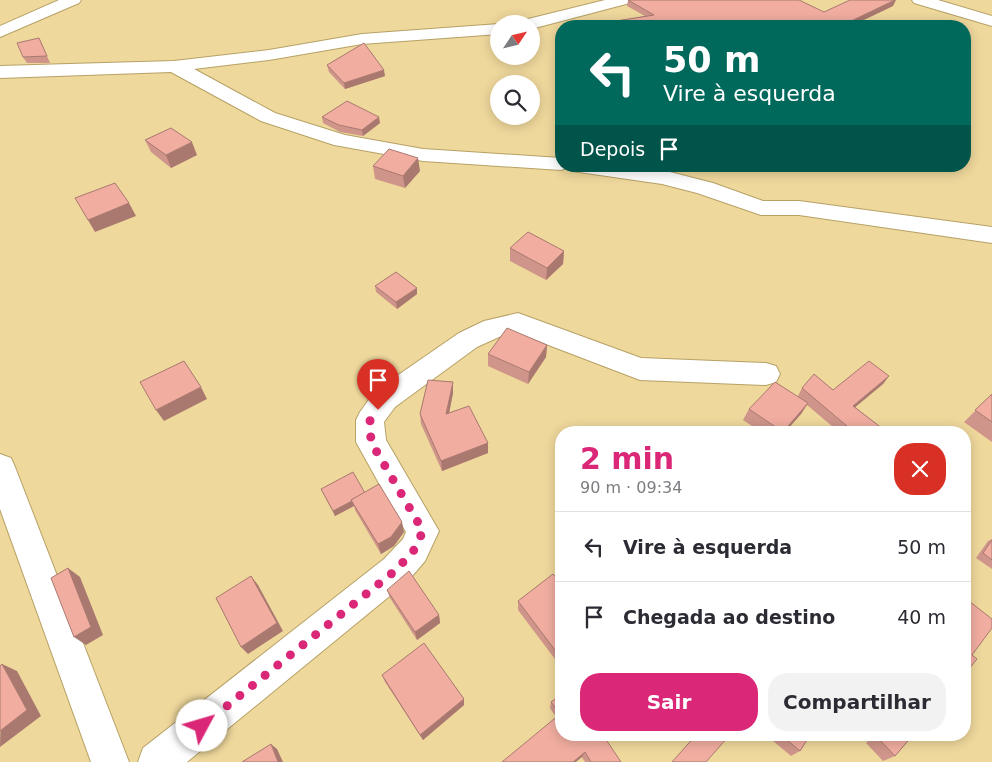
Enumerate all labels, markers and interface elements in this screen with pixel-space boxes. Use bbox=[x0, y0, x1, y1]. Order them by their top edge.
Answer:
north arrow bbox=[490, 15, 540, 65]
map controls bbox=[490, 15, 540, 125]
icon: left bbox=[580, 40, 645, 105]
text: 50 m bbox=[663, 40, 760, 80]
button: search bbox=[490, 75, 540, 125]
text: Vire à esquerda bbox=[663, 81, 836, 106]
icon: arrive bbox=[655, 135, 683, 163]
text: Depois bbox=[580, 138, 645, 160]
pin bbox=[357, 359, 399, 410]
icon: arrive bbox=[364, 366, 392, 394]
text: 2 min bbox=[580, 441, 674, 476]
button: close bbox=[894, 443, 946, 495]
text: 90 m · 09:34 bbox=[580, 478, 682, 497]
icon: left bbox=[580, 533, 608, 561]
text: Vire à esquerda bbox=[623, 536, 792, 558]
text: 50 m bbox=[897, 536, 946, 558]
icon: arrive bbox=[580, 603, 608, 631]
text: Chegada ao destino bbox=[623, 606, 835, 628]
text: 40 m bbox=[897, 606, 946, 628]
button: Sair bbox=[580, 673, 758, 731]
button: Compartilhar bbox=[768, 673, 946, 731]
position arrow bbox=[175, 699, 227, 751]

